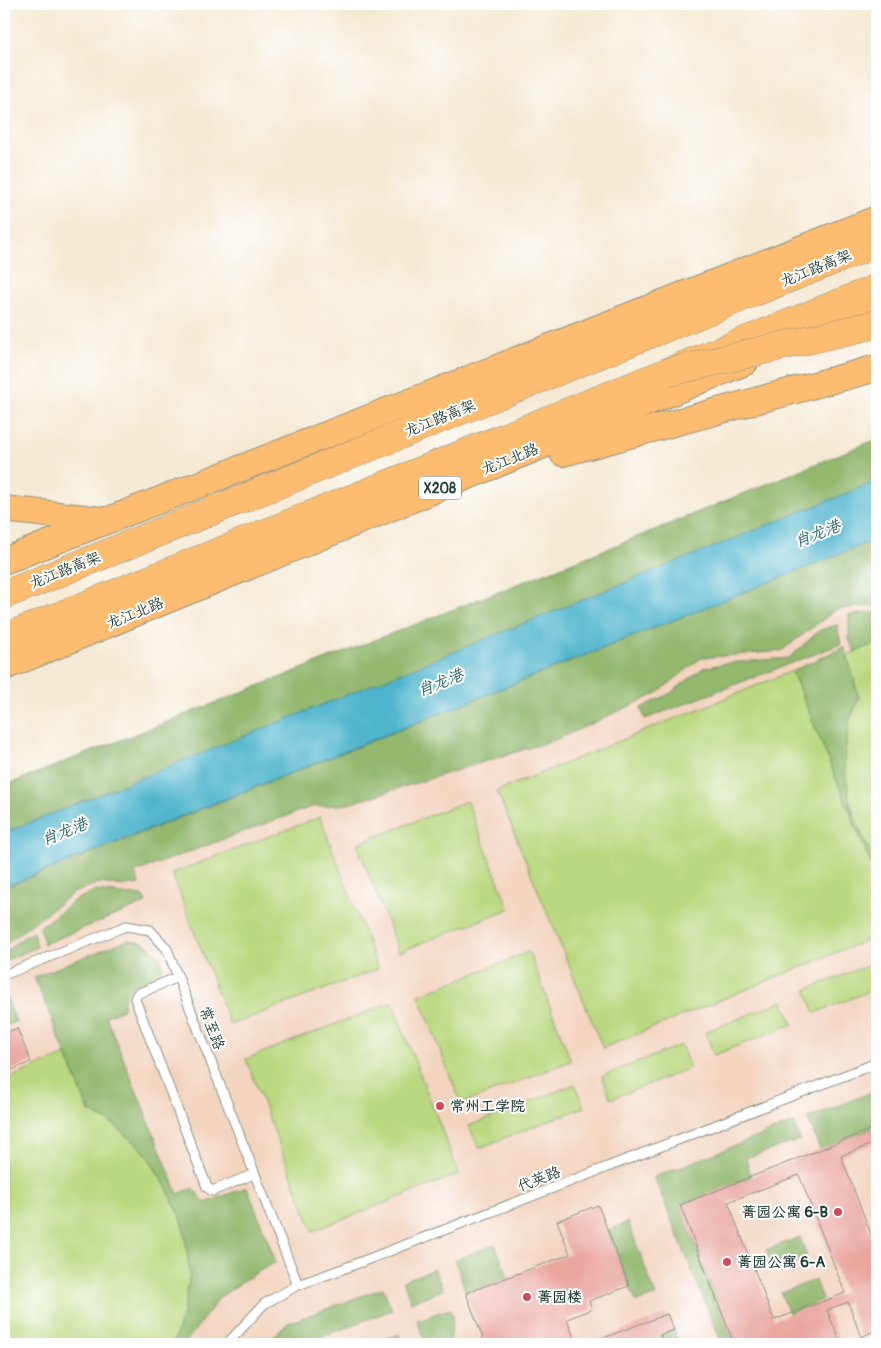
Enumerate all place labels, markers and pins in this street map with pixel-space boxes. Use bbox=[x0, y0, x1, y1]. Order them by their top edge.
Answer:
place label: 常州工学院 bbox=[450, 1097, 525, 1116]
marker: 常州工学院 bbox=[434, 1100, 446, 1112]
place label: 菁园公寓 6-B bbox=[741, 1203, 829, 1222]
marker: 菁园公寓 6-B bbox=[832, 1206, 844, 1218]
place label: 菁园公寓 6-A bbox=[737, 1253, 825, 1272]
marker: 菁园公寓 6-A bbox=[721, 1256, 733, 1268]
place label: 菁园楼 bbox=[537, 1288, 582, 1307]
marker: 菁园楼 bbox=[521, 1291, 533, 1303]

